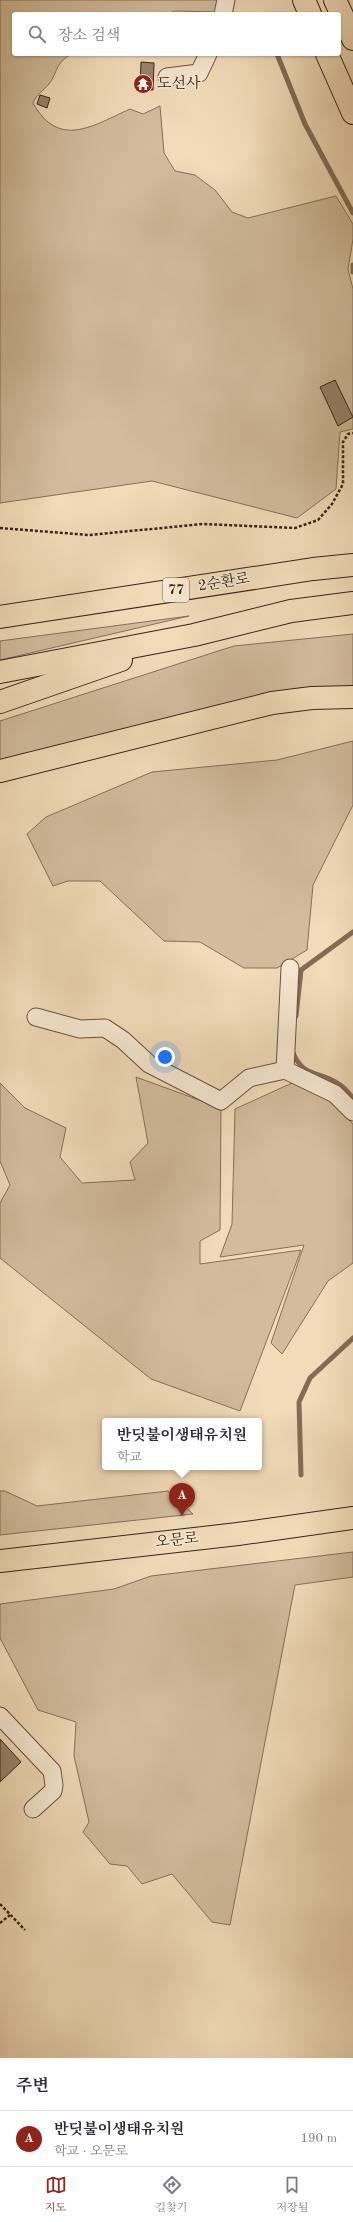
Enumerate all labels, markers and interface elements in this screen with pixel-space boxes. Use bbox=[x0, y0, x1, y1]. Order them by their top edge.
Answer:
search box bbox=[12, 12, 341, 56]
icon: search bbox=[26, 23, 48, 45]
text: 장소 검색 bbox=[58, 29, 120, 44]
temple icon: 도선사 bbox=[132, 73, 154, 95]
place label: 도선사 bbox=[157, 75, 201, 92]
street label: 2순환로 bbox=[197, 569, 251, 594]
road number: 77 bbox=[163, 578, 189, 602]
your location bbox=[155, 1047, 175, 1067]
popup bbox=[102, 1418, 262, 1470]
text: 반딧불이생태유치원 bbox=[117, 1429, 247, 1444]
text: 학교 bbox=[117, 1451, 142, 1464]
pin: A bbox=[169, 1483, 195, 1516]
street label: 오문로 bbox=[154, 1529, 200, 1551]
text: 주변 bbox=[16, 2078, 49, 2095]
text: 반딧불이생태유치원 bbox=[54, 2123, 184, 2138]
text: A bbox=[24, 2132, 34, 2145]
text: 190 m bbox=[300, 2132, 337, 2145]
text: 학교 · 오문로 bbox=[54, 2145, 128, 2158]
tab: 지도 bbox=[45, 2174, 67, 2216]
tab: 길찾기 bbox=[156, 2174, 187, 2216]
tab: 저장됨 bbox=[277, 2174, 308, 2216]

